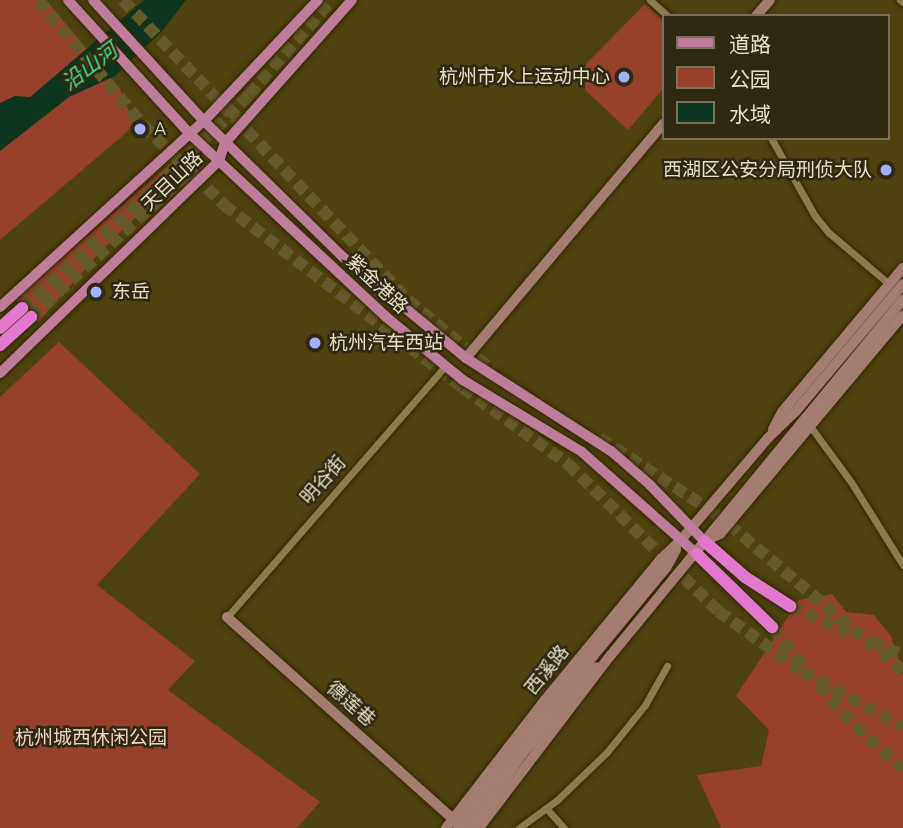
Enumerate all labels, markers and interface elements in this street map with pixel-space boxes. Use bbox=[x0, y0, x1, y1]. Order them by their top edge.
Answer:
legend bbox=[662, 14, 889, 140]
text: 道路 bbox=[729, 31, 771, 57]
water label: 沿山河 bbox=[56, 37, 122, 95]
place label: 杭州市水上运动中心 bbox=[439, 66, 610, 88]
text: 公园 bbox=[729, 66, 771, 92]
marker: 杭州市水上运动中心 bbox=[616, 69, 632, 85]
text: 水域 bbox=[729, 101, 771, 127]
place label: A bbox=[154, 118, 166, 140]
marker: A bbox=[132, 121, 148, 137]
street label: 天目山路 bbox=[137, 146, 207, 216]
place label: 西湖区公安分局刑侦大队 bbox=[663, 159, 872, 181]
marker: 西湖区公安分局刑侦大队 bbox=[878, 162, 894, 178]
street label: 紫金港路 bbox=[341, 250, 413, 318]
place label: 东岳 bbox=[112, 281, 150, 303]
marker: 东岳 bbox=[86, 282, 106, 302]
place label: 杭州汽车西站 bbox=[329, 332, 443, 354]
marker: 杭州汽车西站 bbox=[307, 335, 323, 351]
street label: 明谷街 bbox=[296, 451, 350, 509]
street label: 西溪路 bbox=[520, 641, 574, 699]
street label: 德莲巷 bbox=[322, 676, 380, 732]
park label: 杭州城西休闲公园 bbox=[15, 727, 167, 749]

